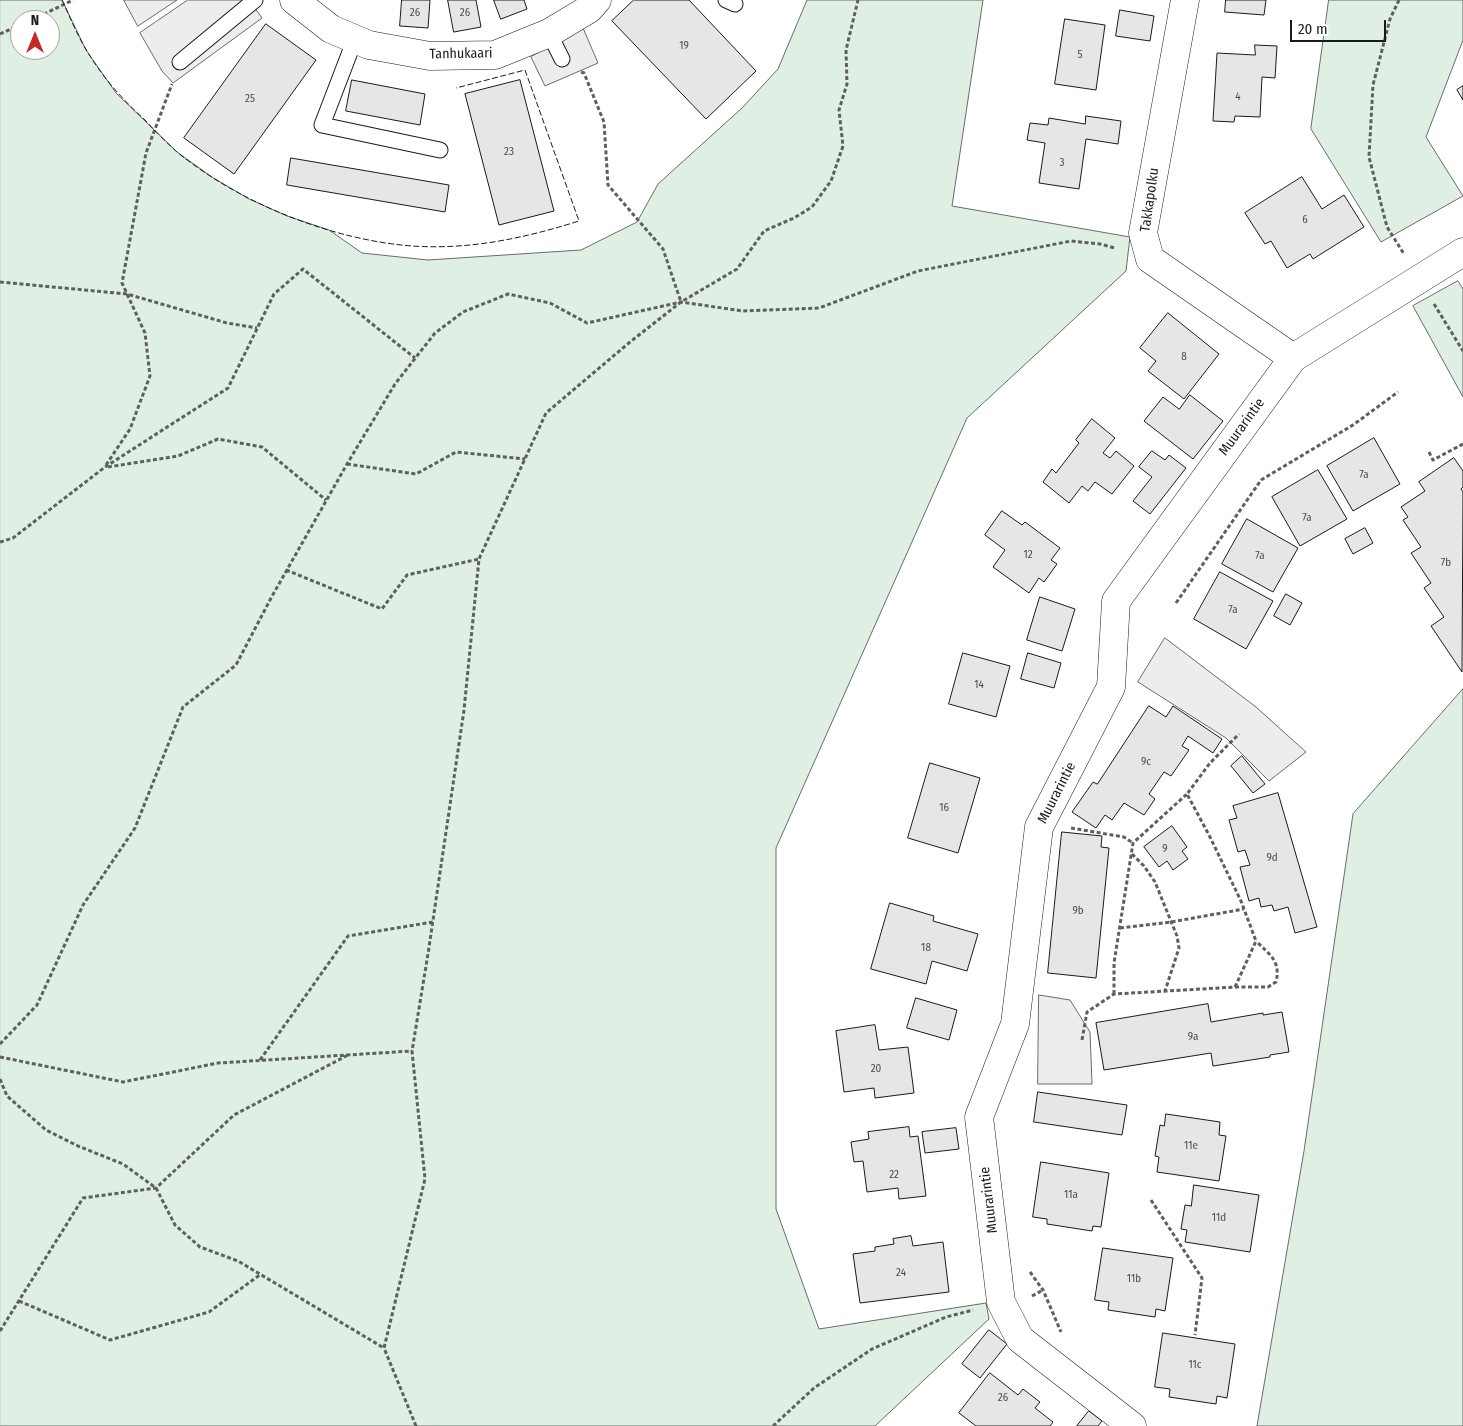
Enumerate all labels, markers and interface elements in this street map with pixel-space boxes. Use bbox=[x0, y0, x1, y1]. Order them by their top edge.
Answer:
house number: 26 bbox=[410, 6, 420, 20]
house number: 26 bbox=[460, 6, 470, 20]
north arrow bbox=[10, 10, 60, 60]
scale bar bbox=[1293, 10, 1389, 42]
text: N bbox=[31, 12, 39, 29]
text: 20 m bbox=[1298, 20, 1328, 38]
house number: 19 bbox=[679, 39, 689, 53]
street label: Tanhukaari bbox=[429, 45, 493, 63]
house number: 5 bbox=[1077, 48, 1083, 62]
house number: 4 bbox=[1235, 90, 1241, 104]
house number: 25 bbox=[245, 92, 255, 106]
house number: 23 bbox=[504, 145, 514, 159]
house number: 3 bbox=[1060, 156, 1064, 170]
street label: Takkapolku bbox=[1137, 167, 1163, 233]
house number: 6 bbox=[1302, 213, 1308, 227]
house number: 8 bbox=[1181, 350, 1187, 364]
street label: Muurarintie bbox=[1216, 395, 1268, 459]
house number: 7a bbox=[1359, 468, 1369, 482]
house number: 7a bbox=[1302, 511, 1312, 525]
house number: 12 bbox=[1023, 548, 1033, 562]
house number: 7a bbox=[1255, 549, 1265, 563]
house number: 7b bbox=[1441, 556, 1451, 570]
house number: 7a bbox=[1228, 603, 1238, 617]
house number: 14 bbox=[974, 678, 984, 692]
house number: 9c bbox=[1141, 755, 1151, 769]
street label: Muurarintie bbox=[1034, 759, 1080, 827]
house number: 16 bbox=[939, 801, 949, 815]
house number: 9 bbox=[1162, 842, 1168, 856]
house number: 9d bbox=[1266, 851, 1278, 865]
house number: 9b bbox=[1072, 904, 1084, 918]
house number: 18 bbox=[921, 941, 931, 955]
house number: 9a bbox=[1188, 1030, 1198, 1044]
house number: 20 bbox=[871, 1062, 881, 1076]
house number: 11e bbox=[1184, 1139, 1198, 1153]
street label: Muurarintie bbox=[977, 1166, 1001, 1234]
house number: 22 bbox=[889, 1168, 899, 1182]
house number: 11a bbox=[1064, 1188, 1078, 1202]
house number: 11d bbox=[1212, 1211, 1226, 1225]
house number: 24 bbox=[896, 1266, 906, 1280]
house number: 11b bbox=[1127, 1272, 1141, 1286]
house number: 11c bbox=[1188, 1358, 1202, 1372]
house number: 26 bbox=[998, 1391, 1008, 1405]

